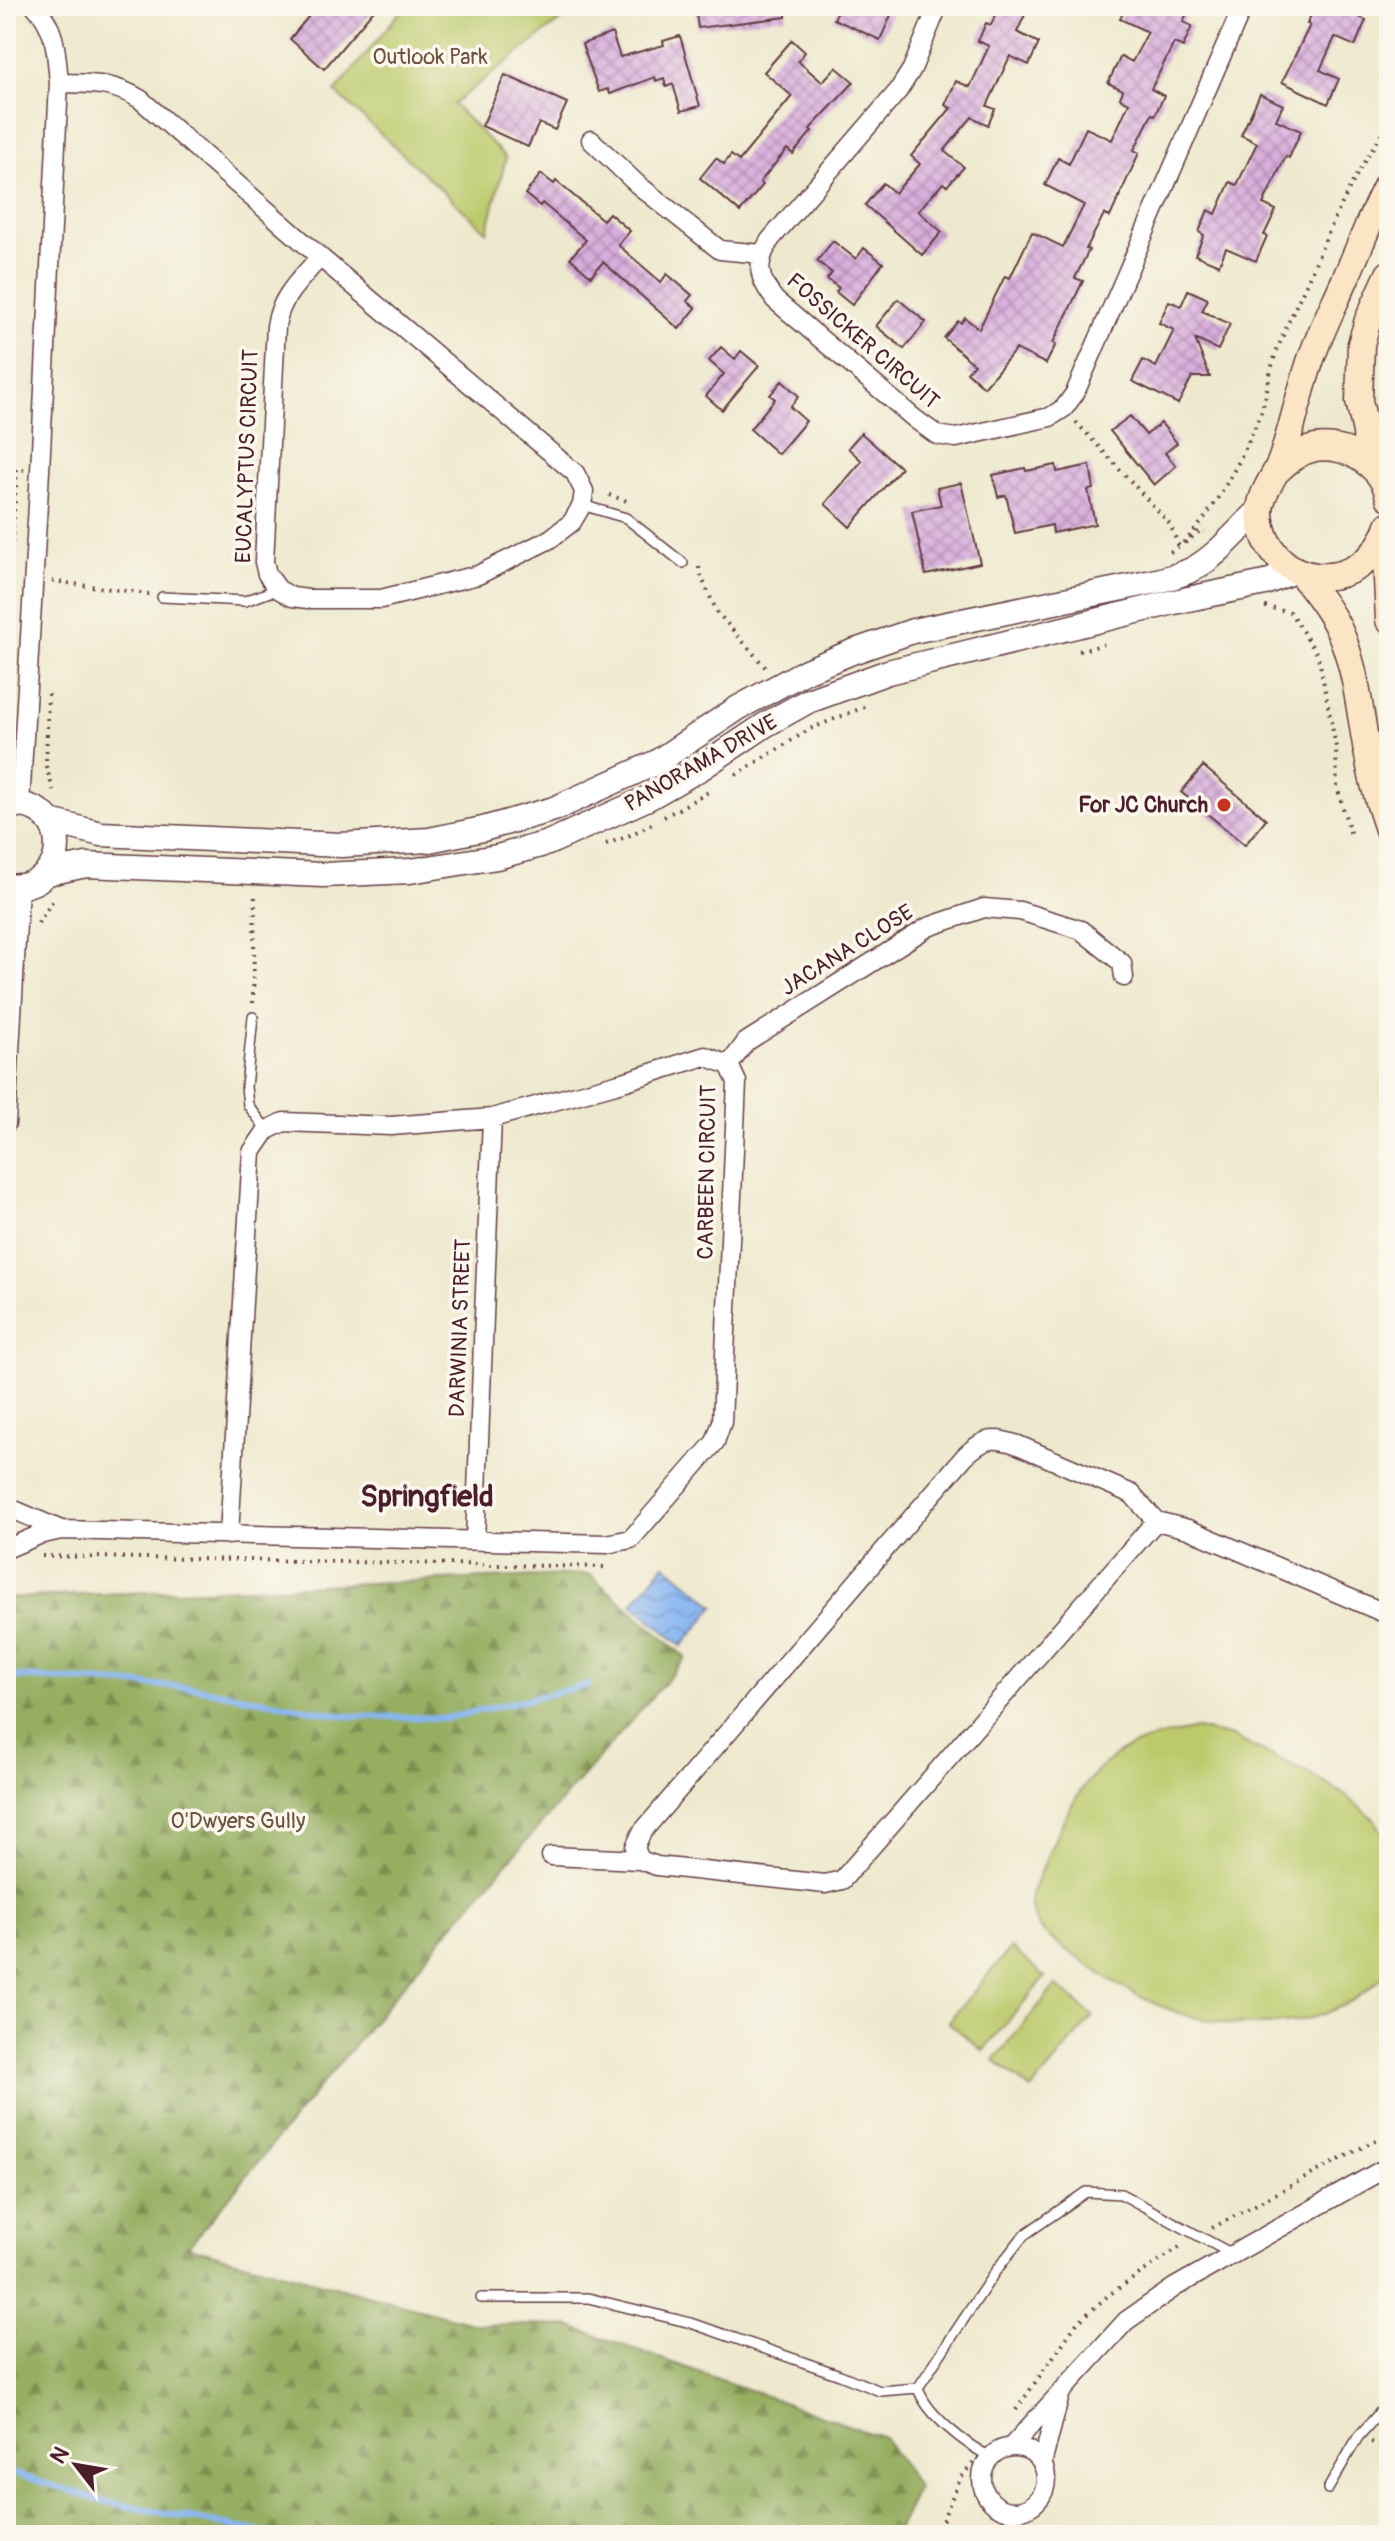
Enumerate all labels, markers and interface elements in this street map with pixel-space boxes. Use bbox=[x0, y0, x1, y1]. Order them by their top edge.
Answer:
park label: Outlook Park bbox=[372, 43, 488, 71]
street label: FOSSICKER CIRCUIT bbox=[781, 267, 945, 415]
street label: EUCALYPTUS CIRCUIT bbox=[229, 348, 265, 564]
street label: PANORAMA DRIVE bbox=[619, 708, 783, 818]
place label: For JC Church bbox=[1078, 791, 1208, 819]
marker: For JC Church bbox=[1215, 796, 1233, 814]
street label: JACANA CLOSE bbox=[776, 898, 918, 1002]
street label: CARBEEN CIRCUIT bbox=[691, 1084, 723, 1260]
street label: DARWINIA STREET bbox=[443, 1238, 477, 1418]
district label: Springfield bbox=[360, 1478, 494, 1515]
park label: O'Dwyers Gully bbox=[171, 1807, 306, 1835]
north arrow bbox=[36, 2425, 116, 2505]
text: N bbox=[44, 2442, 76, 2469]

